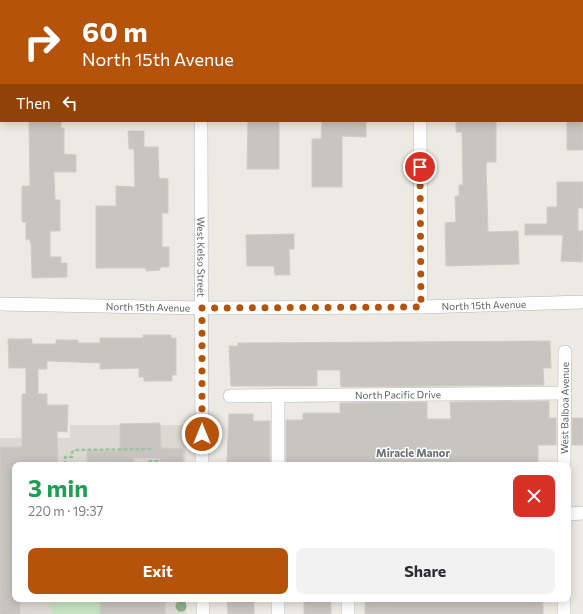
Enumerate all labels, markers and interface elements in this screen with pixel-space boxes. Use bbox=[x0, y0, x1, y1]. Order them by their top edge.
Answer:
text: 60 m bbox=[82, 14, 148, 48]
icon: right bbox=[16, 16, 68, 68]
text: North 15th Avenue bbox=[82, 48, 234, 70]
icon: left bbox=[59, 92, 81, 114]
text: Then bbox=[16, 94, 51, 112]
pin bbox=[403, 150, 437, 184]
icon: arrive bbox=[409, 156, 431, 178]
street label: West Kelso Street bbox=[195, 217, 208, 297]
street label: North 15th Avenue bbox=[442, 298, 526, 312]
street label: North 15th Avenue bbox=[106, 300, 190, 314]
street label: West Balboa Avenue bbox=[558, 362, 571, 454]
street label: North Pacific Drive bbox=[355, 388, 441, 401]
position arrow bbox=[181, 413, 223, 455]
district label: Miracle Manor bbox=[376, 446, 450, 459]
text: 3 min bbox=[28, 473, 88, 502]
button: close bbox=[513, 475, 555, 517]
text: 220 m · 19:37 bbox=[28, 503, 104, 519]
button: Exit bbox=[28, 548, 288, 594]
button: Share bbox=[296, 548, 555, 594]

